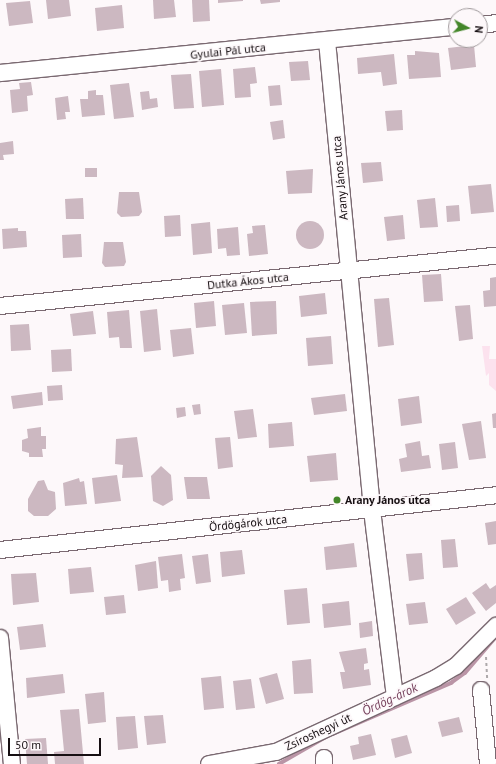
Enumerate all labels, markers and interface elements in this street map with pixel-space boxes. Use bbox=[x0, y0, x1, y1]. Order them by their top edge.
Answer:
north arrow bbox=[448, 8, 488, 48]
text: N bbox=[472, 25, 486, 34]
street label: Gyulai Pál utca bbox=[189, 40, 267, 62]
street label: Arany János utca bbox=[329, 135, 351, 221]
street label: Dutka Ákos utca bbox=[206, 270, 290, 292]
place label: Arany János utca bbox=[345, 493, 431, 507]
marker: Arany János utca bbox=[332, 495, 342, 505]
street label: Ördögárok utca bbox=[208, 512, 288, 534]
water label: Ördög-árok bbox=[360, 680, 420, 720]
street label: Zsíroshegyi út bbox=[282, 710, 354, 754]
scale bar bbox=[10, 730, 103, 756]
text: 50 m bbox=[15, 737, 41, 752]

